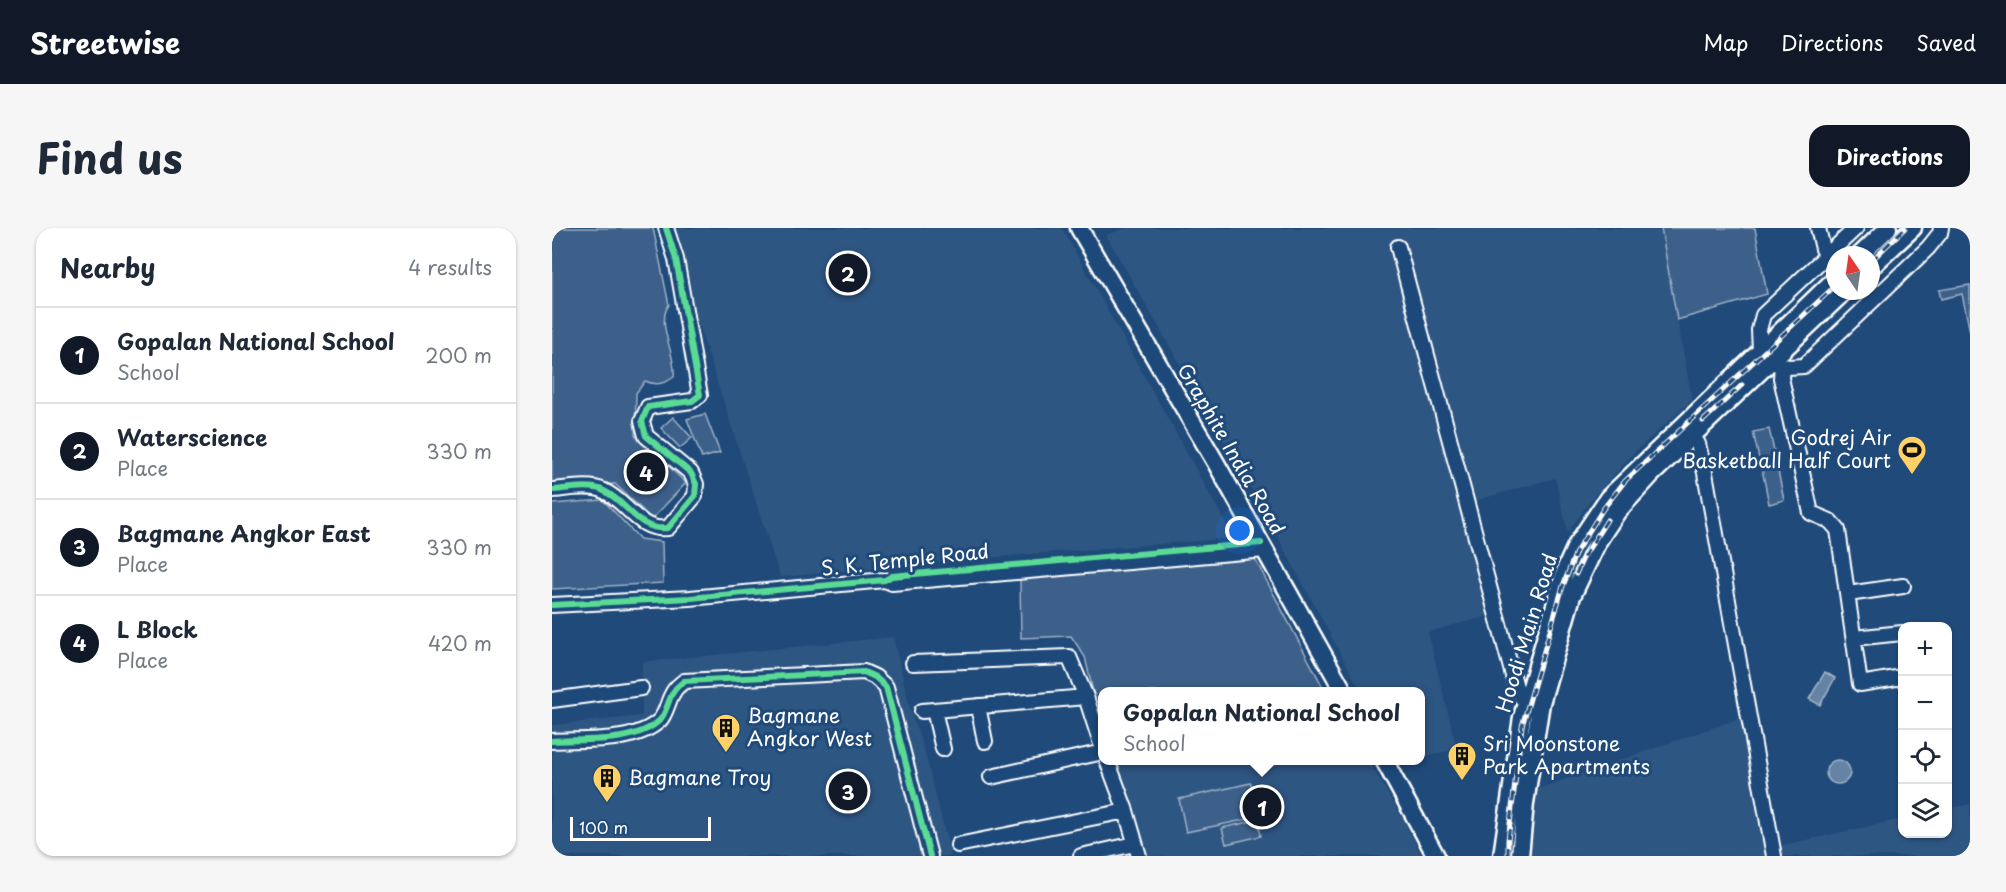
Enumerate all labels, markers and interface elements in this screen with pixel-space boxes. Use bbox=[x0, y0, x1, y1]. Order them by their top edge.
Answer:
text: Streetwise bbox=[30, 21, 180, 64]
text: Map bbox=[1703, 26, 1748, 58]
text: Directions bbox=[1781, 26, 1883, 58]
text: Saved bbox=[1916, 26, 1976, 58]
text: Find us bbox=[36, 125, 183, 188]
button: Directions bbox=[1809, 125, 1970, 187]
north arrow bbox=[1826, 246, 1880, 300]
text: Nearby bbox=[60, 248, 155, 287]
pin: 2 bbox=[828, 250, 868, 296]
text: 4 results bbox=[408, 252, 492, 282]
text: Gopalan National School bbox=[117, 324, 394, 357]
text: 1 bbox=[75, 340, 84, 370]
text: 200 m bbox=[425, 340, 492, 370]
text: School bbox=[117, 357, 180, 387]
street label: Graphite India Road bbox=[1170, 357, 1293, 540]
text: Waterscience bbox=[117, 420, 267, 453]
place label: Godrej Air Basketball Half Court bbox=[1682, 422, 1891, 475]
sports icon: Godrej Air Basketball Half Court bbox=[1896, 434, 1928, 476]
text: 2 bbox=[72, 436, 87, 466]
text: 330 m bbox=[426, 436, 492, 466]
pin: 4 bbox=[626, 450, 665, 494]
text: Place bbox=[117, 453, 168, 483]
text: Bagmane Angkor East bbox=[117, 516, 371, 549]
your location bbox=[1225, 516, 1254, 545]
text: 3 bbox=[73, 532, 86, 562]
text: 330 m bbox=[426, 532, 492, 562]
street label: S. K. Temple Road bbox=[819, 535, 990, 583]
text: Place bbox=[117, 549, 168, 579]
street label: Hoodi Main Road bbox=[1488, 550, 1564, 716]
text: L Block bbox=[117, 612, 198, 645]
map controls bbox=[1898, 622, 1952, 838]
button: + bbox=[1898, 622, 1952, 676]
text: 4 bbox=[73, 628, 86, 658]
text: 420 m bbox=[428, 628, 492, 658]
text: Place bbox=[117, 645, 168, 675]
button: − bbox=[1898, 676, 1952, 730]
popup bbox=[1098, 687, 1425, 765]
text: Gopalan National School bbox=[1123, 695, 1400, 728]
place label: Bagmane Angkor West bbox=[747, 700, 872, 753]
building icon: Bagmane Angkor West bbox=[710, 712, 742, 754]
text: School bbox=[1123, 728, 1186, 758]
place label: Sri Moonstone Park Apartments bbox=[1483, 728, 1650, 781]
button: locate bbox=[1898, 730, 1952, 784]
building icon: Sri Moonstone Park Apartments bbox=[1446, 740, 1478, 782]
building icon: Bagmane Troy bbox=[591, 762, 623, 804]
place label: Bagmane Troy bbox=[628, 762, 771, 792]
pin: 3 bbox=[828, 768, 868, 814]
pin: 1 bbox=[1242, 784, 1282, 830]
button: layers bbox=[1898, 784, 1952, 838]
scale bar bbox=[570, 814, 711, 842]
text: 100 m bbox=[579, 815, 628, 839]

